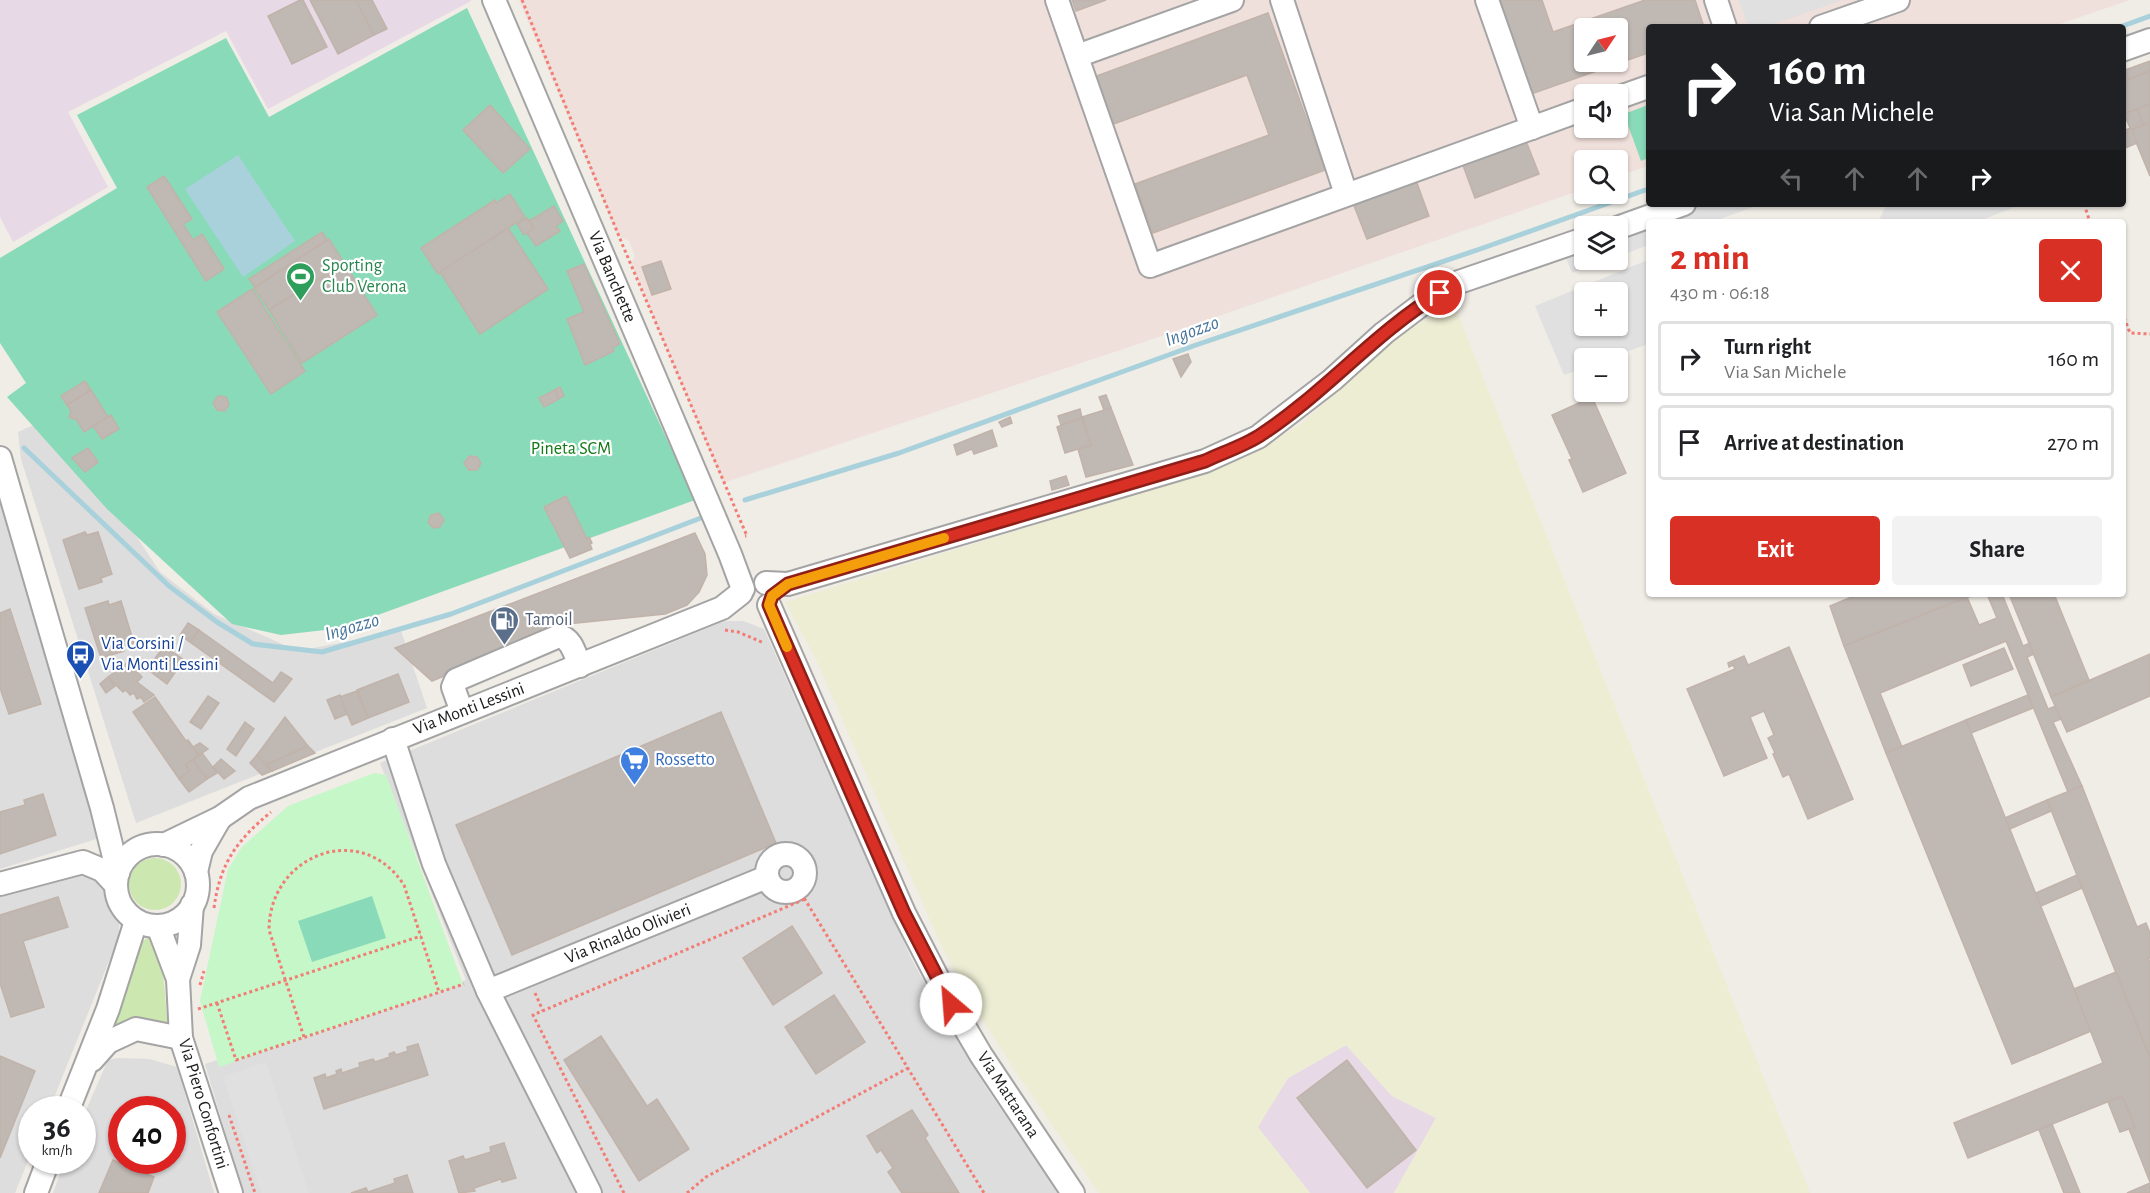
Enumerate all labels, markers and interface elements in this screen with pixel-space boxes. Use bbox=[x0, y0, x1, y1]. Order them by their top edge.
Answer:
north arrow bbox=[1574, 18, 1628, 72]
map controls bbox=[1574, 18, 1628, 402]
icon: right bbox=[1670, 48, 1748, 126]
text: 160 m bbox=[1769, 50, 1867, 92]
button: sound bbox=[1574, 84, 1628, 138]
text: Via San Michele bbox=[1769, 99, 1934, 126]
button: search bbox=[1574, 150, 1628, 204]
icon: left bbox=[1775, 162, 1808, 195]
icon: ahead bbox=[1838, 162, 1871, 195]
icon: ahead bbox=[1901, 162, 1934, 195]
icon: right bbox=[1964, 162, 1997, 195]
button: layers bbox=[1574, 216, 1628, 270]
street label: Via Banchette bbox=[585, 229, 639, 325]
button: close bbox=[2039, 239, 2102, 302]
text: 2 min bbox=[1670, 240, 1750, 276]
place label: Sporting Club Verona bbox=[322, 257, 407, 296]
sports icon: Sporting Club Verona bbox=[285, 260, 317, 302]
pin bbox=[1414, 267, 1465, 318]
icon: arrive bbox=[1423, 276, 1456, 309]
button: + bbox=[1574, 282, 1628, 336]
text: 430 m · 06:18 bbox=[1670, 283, 1770, 303]
water label: Ingozzo bbox=[1162, 312, 1222, 350]
text: Turn right bbox=[1724, 336, 1811, 358]
icon: right bbox=[1673, 342, 1706, 375]
button: − bbox=[1574, 348, 1628, 402]
text: 160 m bbox=[2048, 348, 2099, 370]
text: Via San Michele bbox=[1724, 362, 1846, 382]
icon: arrive bbox=[1673, 426, 1706, 459]
text: Arrive at destination bbox=[1724, 432, 1904, 454]
text: 270 m bbox=[2047, 432, 2099, 454]
park label: Pineta SCM bbox=[531, 440, 611, 458]
button: Exit bbox=[1670, 516, 1880, 585]
button: Share bbox=[1892, 516, 2102, 585]
fuel station icon: Tamoil bbox=[488, 604, 520, 646]
water label: Ingozzo bbox=[323, 610, 381, 644]
place label: Tamoil bbox=[525, 611, 573, 629]
place label: Via Corsini / Via Monti Lessini bbox=[101, 635, 219, 674]
bus stop icon: Via Corsini / Via Monti Lessini bbox=[64, 638, 96, 680]
street label: Via Monti Lessini bbox=[411, 680, 527, 738]
supermarket icon: Rossetto bbox=[618, 744, 650, 786]
place label: Rossetto bbox=[655, 751, 715, 769]
street label: Via Rinaldo Olivieri bbox=[563, 901, 693, 967]
position arrow bbox=[919, 972, 983, 1036]
street label: Via Piero Confortini bbox=[175, 1037, 231, 1171]
street label: Via Mattarana bbox=[973, 1049, 1043, 1141]
speed limit sign: 40 bbox=[108, 1096, 186, 1174]
text: 36 bbox=[43, 1113, 71, 1143]
text: km/h bbox=[42, 1143, 72, 1158]

